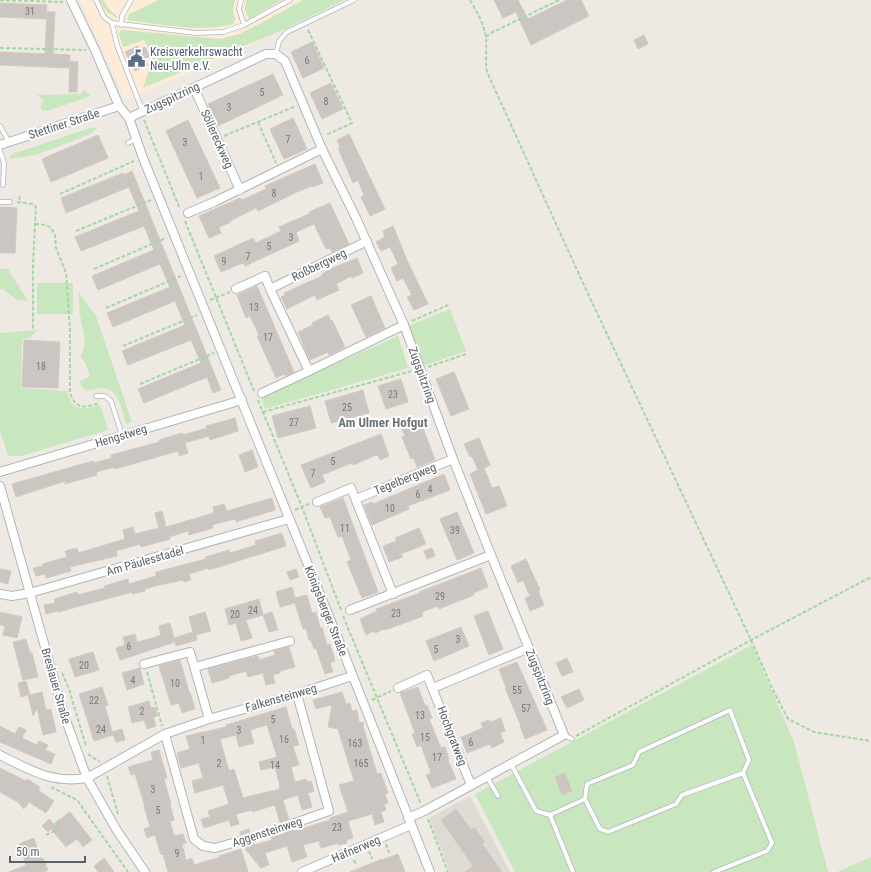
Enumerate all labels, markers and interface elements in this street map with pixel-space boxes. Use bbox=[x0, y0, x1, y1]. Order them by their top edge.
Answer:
house number: 31 bbox=[25, 6, 35, 17]
place label: Kreisverkehrswacht Neu-Ulm e.V. bbox=[150, 45, 243, 73]
public building icon: Kreisverkehrswacht Neu-Ulm e.V. bbox=[127, 49, 147, 69]
house number: 6 bbox=[305, 55, 310, 66]
street label: Zugspitzring bbox=[142, 79, 202, 117]
house number: 5 bbox=[260, 87, 265, 98]
house number: 8 bbox=[324, 96, 329, 107]
house number: 3 bbox=[227, 102, 232, 113]
street label: Stettiner Straße bbox=[27, 106, 102, 142]
street label: Söllereckweg bbox=[198, 107, 236, 171]
house number: 7 bbox=[286, 134, 291, 145]
house number: 3 bbox=[183, 137, 188, 148]
house number: 1 bbox=[199, 171, 203, 182]
house number: 8 bbox=[272, 188, 277, 199]
house number: 3 bbox=[289, 232, 294, 243]
house number: 5 bbox=[267, 241, 272, 252]
street label: Roßbergweg bbox=[289, 246, 349, 284]
house number: 7 bbox=[246, 251, 251, 262]
house number: 9 bbox=[222, 256, 227, 267]
house number: 13 bbox=[249, 302, 259, 313]
house number: 17 bbox=[263, 332, 273, 343]
street label: Zugspitzring bbox=[405, 345, 439, 405]
house number: 18 bbox=[36, 361, 46, 372]
house number: 23 bbox=[388, 389, 398, 400]
house number: 25 bbox=[342, 402, 352, 413]
district label: Am Ulmer Hofgut bbox=[338, 415, 428, 430]
house number: 27 bbox=[289, 417, 299, 428]
street label: Hengstweg bbox=[94, 422, 149, 450]
house number: 5 bbox=[331, 456, 336, 467]
street label: Tegelbergweg bbox=[372, 460, 438, 498]
house number: 7 bbox=[311, 468, 316, 479]
house number: 4 bbox=[428, 484, 433, 495]
house number: 6 bbox=[416, 489, 421, 500]
house number: 10 bbox=[385, 503, 395, 514]
house number: 11 bbox=[340, 523, 350, 534]
house number: 39 bbox=[450, 525, 460, 536]
street label: Am Päulesstadel bbox=[105, 543, 185, 579]
street label: Königsberger Straße bbox=[301, 564, 351, 659]
house number: 29 bbox=[435, 591, 445, 602]
house number: 24 bbox=[248, 605, 258, 616]
house number: 23 bbox=[391, 608, 401, 619]
house number: 20 bbox=[230, 609, 240, 620]
house number: 3 bbox=[456, 634, 461, 645]
house number: 6 bbox=[127, 641, 132, 652]
house number: 5 bbox=[434, 644, 439, 655]
street label: Breslauer Straße bbox=[38, 646, 74, 726]
street label: Zugspitzring bbox=[522, 647, 558, 707]
house number: 20 bbox=[79, 660, 89, 671]
house number: 4 bbox=[131, 675, 136, 686]
house number: 10 bbox=[170, 678, 180, 689]
street label: Falkensteinweg bbox=[244, 681, 318, 715]
house number: 55 bbox=[512, 685, 522, 696]
house number: 22 bbox=[89, 695, 99, 706]
house number: 57 bbox=[521, 703, 531, 714]
street label: Hochgratweg bbox=[434, 704, 470, 768]
house number: 2 bbox=[140, 706, 145, 717]
house number: 13 bbox=[415, 710, 425, 721]
house number: 5 bbox=[271, 714, 276, 725]
house number: 24 bbox=[96, 724, 106, 735]
house number: 3 bbox=[237, 725, 242, 736]
house number: 15 bbox=[420, 732, 430, 743]
house number: 16 bbox=[279, 734, 289, 745]
house number: 1 bbox=[201, 735, 205, 746]
house number: 6 bbox=[469, 737, 474, 748]
house number: 163 bbox=[348, 738, 362, 749]
house number: 17 bbox=[432, 752, 442, 763]
house number: 2 bbox=[217, 758, 222, 769]
house number: 165 bbox=[354, 758, 368, 769]
house number: 14 bbox=[270, 760, 280, 771]
house number: 3 bbox=[151, 784, 156, 795]
house number: 5 bbox=[156, 805, 161, 816]
street label: Aggensteinweg bbox=[230, 814, 304, 850]
house number: 23 bbox=[332, 822, 342, 833]
street label: Hafnerweg bbox=[330, 832, 383, 866]
scale bar bbox=[10, 838, 85, 864]
text: 50 m bbox=[16, 845, 40, 859]
house number: 9 bbox=[175, 848, 180, 859]

